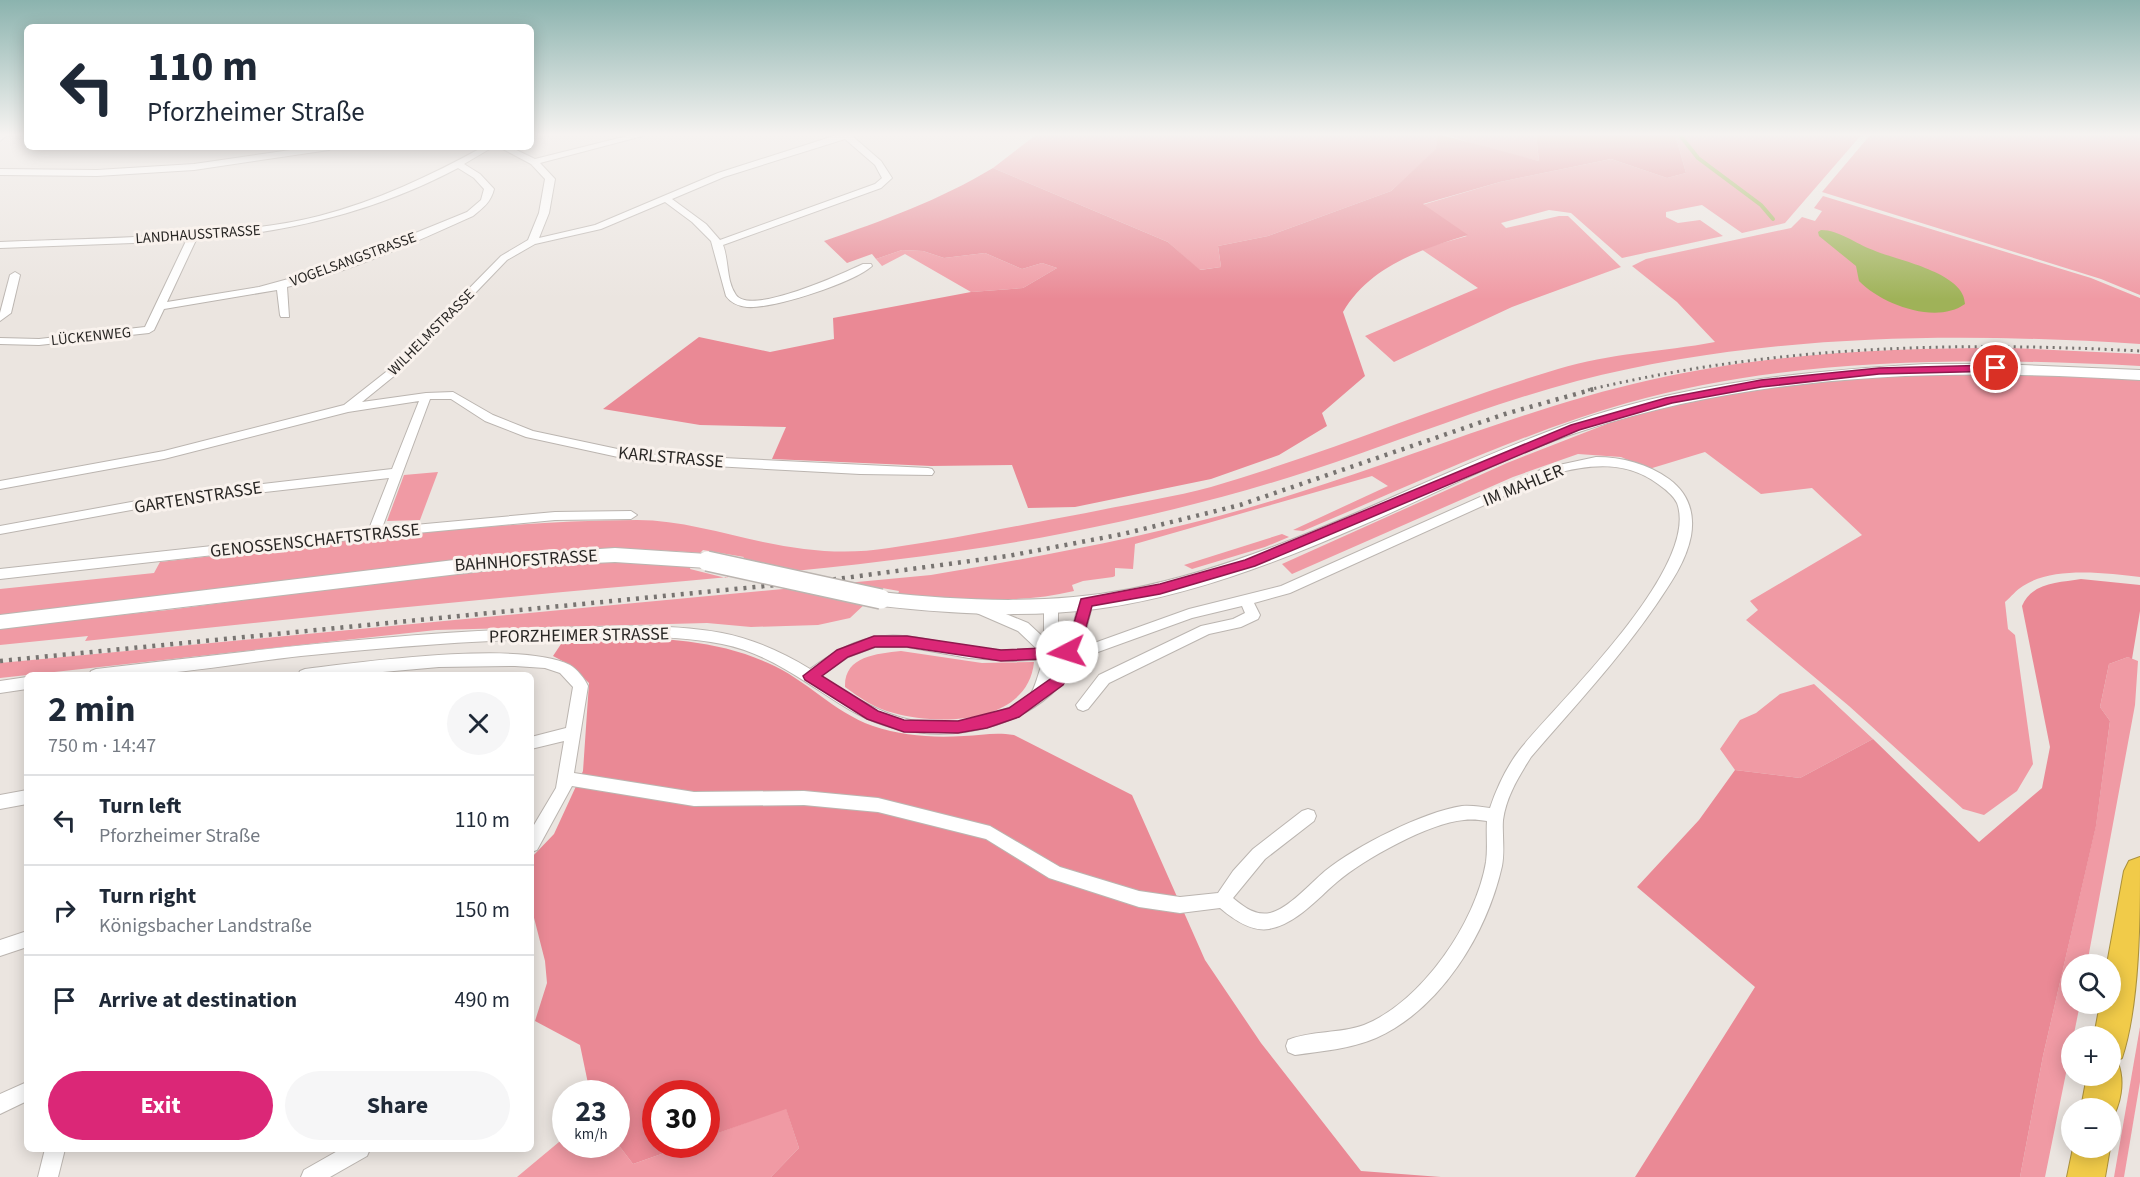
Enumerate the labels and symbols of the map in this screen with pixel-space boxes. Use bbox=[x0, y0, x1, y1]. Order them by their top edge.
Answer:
street label: LANDHAUSSTRASSE bbox=[135, 220, 261, 249]
street label: VOGELSANGSTRASSE bbox=[287, 227, 419, 292]
street label: WILHELMSTRASSE bbox=[383, 284, 479, 380]
street label: LÜCKENWEG bbox=[50, 322, 132, 351]
pin bbox=[1970, 342, 2021, 393]
street label: KARLSTRASSE bbox=[617, 440, 725, 475]
street label: IM MAHLER bbox=[1479, 458, 1567, 513]
street label: GARTENSTRASSE bbox=[132, 475, 264, 520]
street label: GENOSSENSCHAFTSTRASSE bbox=[209, 517, 421, 564]
street label: BAHNHOFSTRASSE bbox=[454, 543, 598, 578]
position arrow bbox=[1035, 620, 1099, 684]
street label: PFORZHEIMER STRASSE bbox=[489, 621, 669, 650]
speed limit sign: 30 bbox=[642, 1080, 720, 1158]

